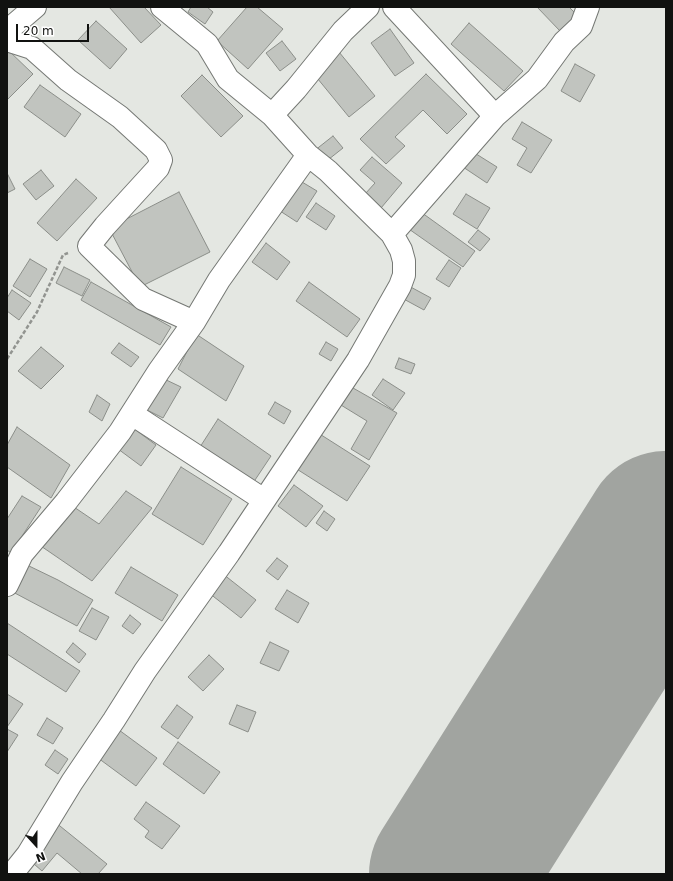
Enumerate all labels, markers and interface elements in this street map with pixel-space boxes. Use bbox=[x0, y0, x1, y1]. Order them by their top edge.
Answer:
scale bar bbox=[18, 16, 91, 42]
text: 20 m bbox=[23, 24, 54, 38]
north arrow bbox=[16, 825, 56, 865]
text: N bbox=[34, 849, 47, 864]

